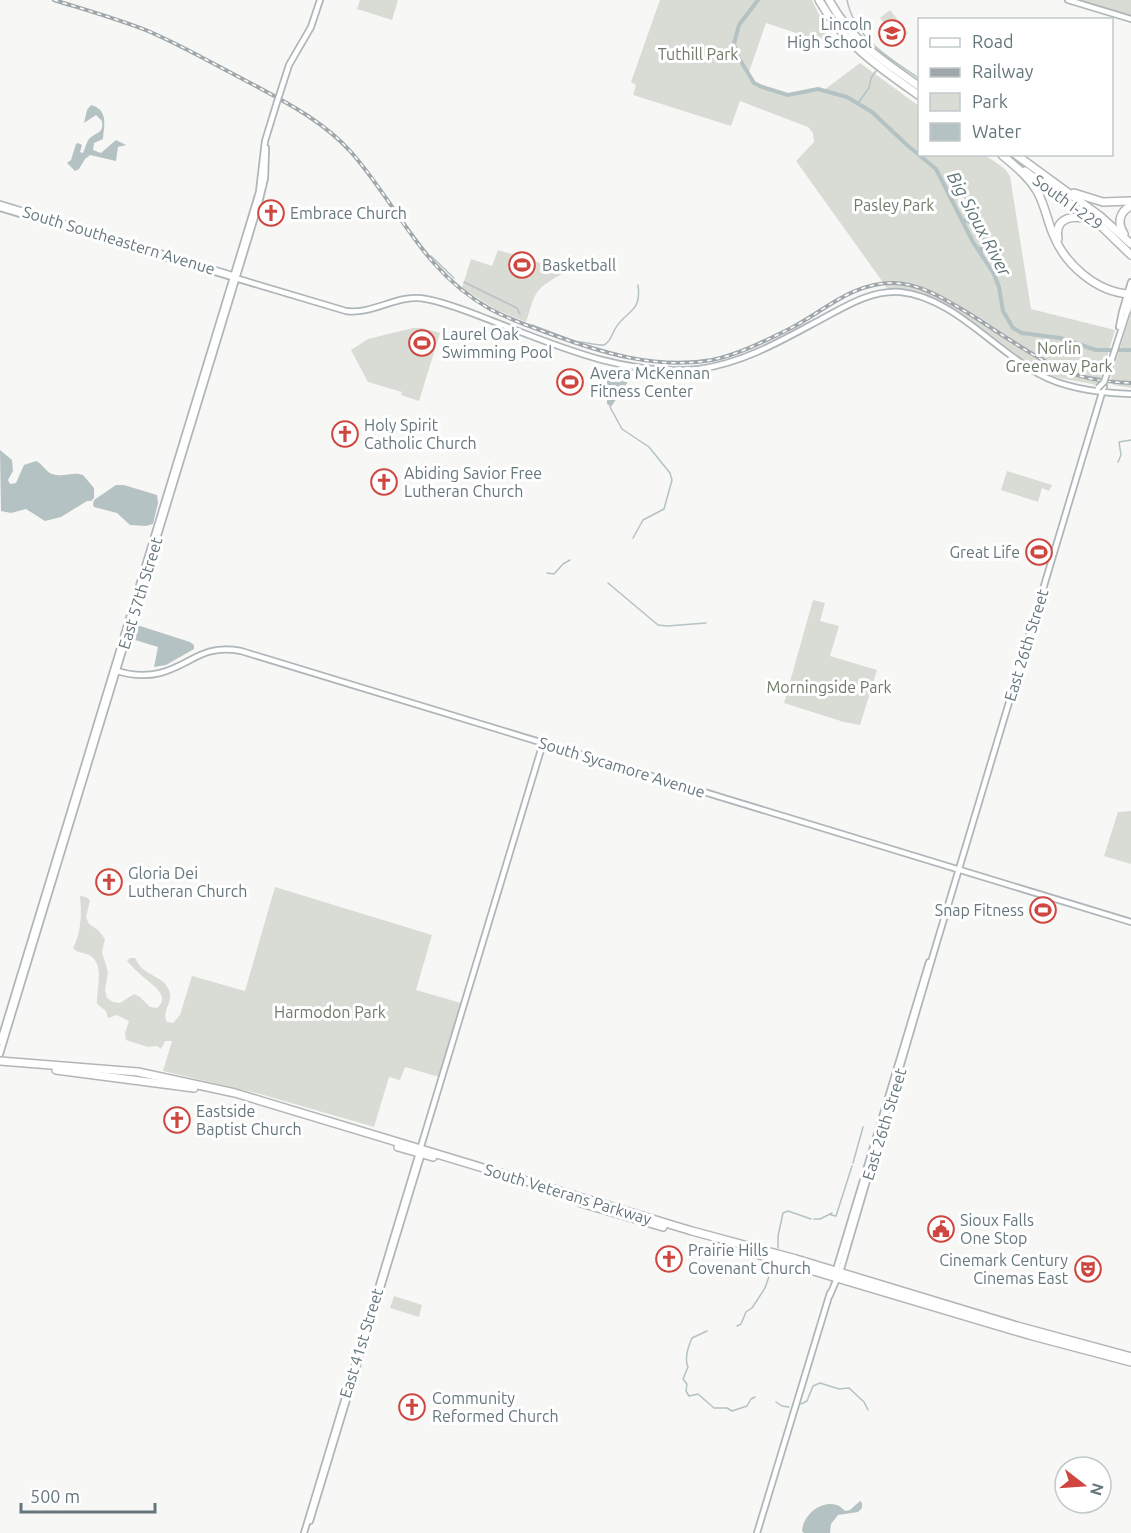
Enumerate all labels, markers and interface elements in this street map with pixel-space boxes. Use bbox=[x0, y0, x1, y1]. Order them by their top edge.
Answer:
place label: Lincoln High School bbox=[787, 15, 872, 51]
school or university icon: Lincoln High School bbox=[877, 18, 907, 48]
legend bbox=[918, 18, 1113, 156]
text: Road bbox=[972, 31, 1014, 51]
park label: Tuthill Park bbox=[658, 45, 738, 63]
text: Railway bbox=[972, 61, 1034, 81]
text: Park bbox=[972, 91, 1008, 111]
text: Water bbox=[972, 121, 1022, 141]
water label: Big Sioux River bbox=[944, 168, 1016, 280]
street label: South I-229 bbox=[1030, 171, 1106, 233]
park label: Pasley Park bbox=[854, 196, 934, 214]
church icon: Embrace Church bbox=[256, 198, 286, 228]
street label: South Southeastern Avenue bbox=[21, 202, 217, 278]
place label: Embrace Church bbox=[290, 204, 407, 222]
sports icon: Basketball bbox=[507, 250, 537, 280]
place label: Basketball bbox=[542, 256, 616, 274]
place label: Laurel Oak Swimming Pool bbox=[442, 325, 552, 361]
sports icon: Laurel Oak Swimming Pool bbox=[407, 328, 437, 358]
park label: Norlin Greenway Park bbox=[1005, 339, 1113, 375]
place label: Avera McKennan Fitness Center bbox=[590, 364, 710, 400]
sports icon: Avera McKennan Fitness Center bbox=[555, 367, 585, 397]
place label: Holy Spirit Catholic Church bbox=[364, 416, 477, 452]
church icon: Holy Spirit Catholic Church bbox=[330, 419, 360, 449]
place label: Abiding Savior Free Lutheran Church bbox=[404, 464, 542, 500]
church icon: Abiding Savior Free Lutheran Church bbox=[369, 467, 399, 497]
street label: East 57th Street bbox=[114, 534, 166, 651]
sports icon: Great Life bbox=[1024, 537, 1054, 567]
place label: Great Life bbox=[949, 543, 1020, 561]
street label: East 26th Street bbox=[1000, 586, 1052, 703]
park label: Morningside Park bbox=[766, 678, 892, 696]
street label: South Sycamore Avenue bbox=[537, 733, 707, 801]
place label: Gloria Dei Lutheran Church bbox=[128, 864, 247, 900]
church icon: Gloria Dei Lutheran Church bbox=[94, 867, 124, 897]
sports icon: Snap Fitness bbox=[1028, 895, 1058, 925]
place label: Snap Fitness bbox=[935, 901, 1024, 919]
park label: Harmodon Park bbox=[274, 1003, 386, 1021]
street label: East 26th Street bbox=[858, 1065, 910, 1182]
place label: Eastside Baptist Church bbox=[196, 1102, 302, 1138]
church icon: Eastside Baptist Church bbox=[162, 1105, 192, 1135]
street label: South Veterans Parkway bbox=[482, 1160, 654, 1228]
place label: Sioux Falls One Stop bbox=[960, 1211, 1034, 1247]
public building icon: Sioux Falls One Stop bbox=[926, 1214, 956, 1244]
place label: Prairie Hills Covenant Church bbox=[688, 1241, 811, 1277]
church icon: Prairie Hills Covenant Church bbox=[654, 1244, 684, 1274]
place label: Cinemark Century Cinemas East bbox=[939, 1251, 1069, 1287]
theatre icon: Cinemark Century Cinemas East bbox=[1073, 1254, 1103, 1284]
street label: East 41st Street bbox=[336, 1285, 386, 1400]
place label: Community Reformed Church bbox=[432, 1389, 559, 1425]
church icon: Community Reformed Church bbox=[397, 1392, 427, 1422]
north arrow bbox=[1053, 1455, 1113, 1515]
scale bar bbox=[21, 1476, 154, 1514]
text: N bbox=[1087, 1481, 1108, 1498]
text: 500 m bbox=[30, 1486, 80, 1506]

